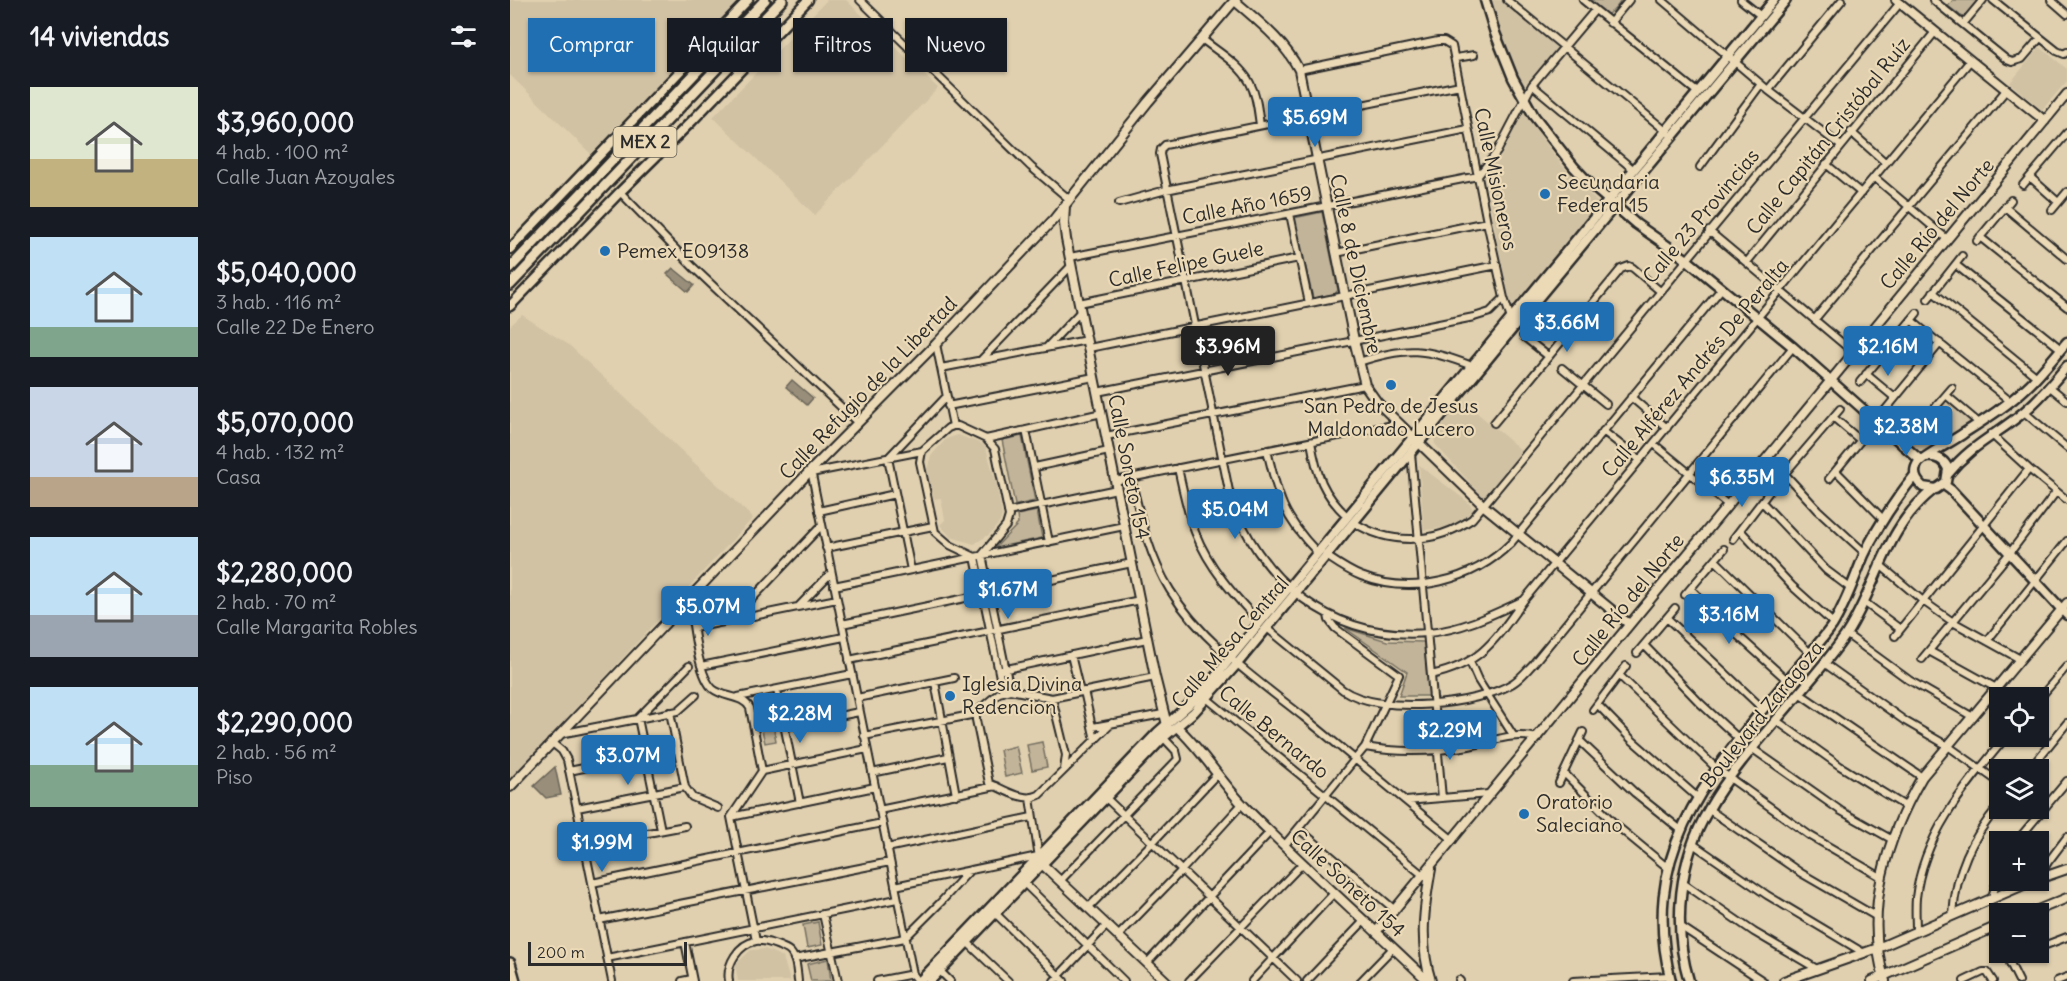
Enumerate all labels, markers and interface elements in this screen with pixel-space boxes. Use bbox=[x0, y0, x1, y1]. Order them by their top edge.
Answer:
chip: Comprar bbox=[528, 18, 655, 72]
chip: Alquilar bbox=[667, 18, 781, 72]
chip: Filtros bbox=[793, 18, 893, 72]
chip: Nuevo bbox=[905, 18, 1007, 72]
text: 14 viviendas bbox=[30, 20, 169, 53]
icon: filters bbox=[447, 20, 480, 53]
street label: Calle Capitán Cristóbal Ruíz bbox=[1740, 32, 1915, 239]
pin: $5.69M bbox=[1266, 97, 1364, 148]
text: $5.69M bbox=[1282, 104, 1348, 129]
street label: Calle Misioneros bbox=[1469, 105, 1524, 252]
text: $3,960,000 bbox=[216, 106, 354, 139]
icon: home bbox=[78, 111, 150, 183]
road number: MEX 2 bbox=[614, 127, 676, 157]
text: 4 hab. · 100 m² bbox=[216, 139, 348, 164]
street label: Calle 23 Provincias bbox=[1637, 143, 1764, 288]
street label: Calle Río del Norte bbox=[1874, 153, 1999, 295]
text: Calle Juan Azoyales bbox=[216, 164, 395, 189]
place label: Secundaria Federal 15 bbox=[1557, 169, 1660, 217]
street label: Calle 8 de Diciembre bbox=[1325, 172, 1388, 356]
street label: Calle Año 1659 bbox=[1180, 180, 1314, 229]
marker: Secundaria Federal 15 bbox=[1538, 187, 1552, 201]
street label: Calle Felipe Guele bbox=[1106, 235, 1266, 292]
place label: Pemex E09138 bbox=[617, 238, 749, 263]
marker: Pemex E09138 bbox=[598, 244, 612, 258]
street label: Calle Alférez Andrés De Peralta bbox=[1596, 253, 1793, 482]
text: $5,040,000 bbox=[216, 256, 357, 289]
icon: home bbox=[78, 261, 150, 333]
text: 3 hab. · 116 m² bbox=[216, 289, 341, 314]
street label: Calle Refugio de la Libertad bbox=[774, 291, 962, 484]
pin: $3.66M bbox=[1518, 302, 1616, 353]
text: $3.66M bbox=[1534, 309, 1600, 334]
text: Calle 22 De Enero bbox=[216, 314, 375, 339]
pin: $3.96M bbox=[1179, 326, 1277, 377]
pin: $2.16M bbox=[1839, 326, 1937, 377]
text: $3.96M bbox=[1195, 333, 1261, 358]
text: $2.16M bbox=[1857, 333, 1919, 358]
marker: San Pedro de Jesus Maldonado Lucero bbox=[1384, 378, 1398, 392]
street label: Calle Soneto 154 bbox=[1103, 392, 1156, 542]
place label: San Pedro de Jesus Maldonado Lucero bbox=[1304, 393, 1478, 441]
text: $5,070,000 bbox=[216, 406, 354, 439]
pin: $2.38M bbox=[1857, 406, 1955, 457]
icon: home bbox=[78, 411, 150, 483]
text: $2.38M bbox=[1873, 413, 1939, 438]
text: 4 hab. · 132 m² bbox=[216, 439, 344, 464]
pin: $6.35M bbox=[1693, 457, 1791, 508]
text: Casa bbox=[216, 464, 261, 489]
text: $6.35M bbox=[1709, 464, 1775, 489]
pin: $5.04M bbox=[1186, 489, 1284, 540]
text: $5.04M bbox=[1201, 496, 1269, 521]
street label: Calle Río del Norte bbox=[1566, 528, 1689, 671]
text: $2,280,000 bbox=[216, 556, 353, 589]
icon: home bbox=[78, 561, 150, 633]
pin: $1.67M bbox=[959, 569, 1057, 620]
street label: Calle Mesa Central bbox=[1166, 571, 1294, 713]
text: $1.67M bbox=[978, 576, 1038, 601]
pin: $5.07M bbox=[659, 586, 757, 637]
text: 2 hab. · 70 m² bbox=[216, 589, 337, 614]
text: $5.07M bbox=[675, 593, 741, 618]
pin: $3.16M bbox=[1680, 594, 1778, 645]
text: $3.16M bbox=[1698, 601, 1760, 626]
text: Calle Margarita Robles bbox=[216, 614, 418, 639]
street label: Boulevard Zaragoza bbox=[1695, 635, 1828, 792]
place label: Iglesia Divina Redencion bbox=[962, 671, 1082, 719]
street label: Calle Bernardo bbox=[1214, 679, 1335, 784]
map controls bbox=[1989, 687, 2049, 963]
button: locate bbox=[1989, 687, 2049, 747]
marker: Iglesia Divina Redencion bbox=[943, 689, 957, 703]
pin: $2.28M bbox=[751, 693, 849, 744]
text: $2.28M bbox=[768, 700, 832, 725]
text: $2,290,000 bbox=[216, 706, 353, 739]
pin: $2.29M bbox=[1401, 710, 1499, 761]
icon: home bbox=[78, 711, 150, 783]
text: $2.29M bbox=[1418, 717, 1482, 742]
pin: $3.07M bbox=[579, 735, 677, 786]
text: 2 hab. · 56 m² bbox=[216, 739, 337, 764]
text: $3.07M bbox=[595, 742, 661, 767]
button: layers bbox=[1989, 759, 2049, 819]
text: Piso bbox=[216, 764, 253, 789]
place label: Oratorio Saleciano bbox=[1536, 789, 1623, 837]
marker: Oratorio Saleciano bbox=[1517, 807, 1531, 821]
pin: $1.99M bbox=[553, 822, 651, 873]
street label: Calle Soneto 154 bbox=[1286, 823, 1411, 942]
text: $1.99M bbox=[571, 829, 633, 854]
button: + bbox=[1989, 831, 2049, 891]
button: − bbox=[1989, 903, 2049, 963]
scale bar bbox=[528, 939, 687, 966]
text: 200 m bbox=[537, 942, 585, 962]

